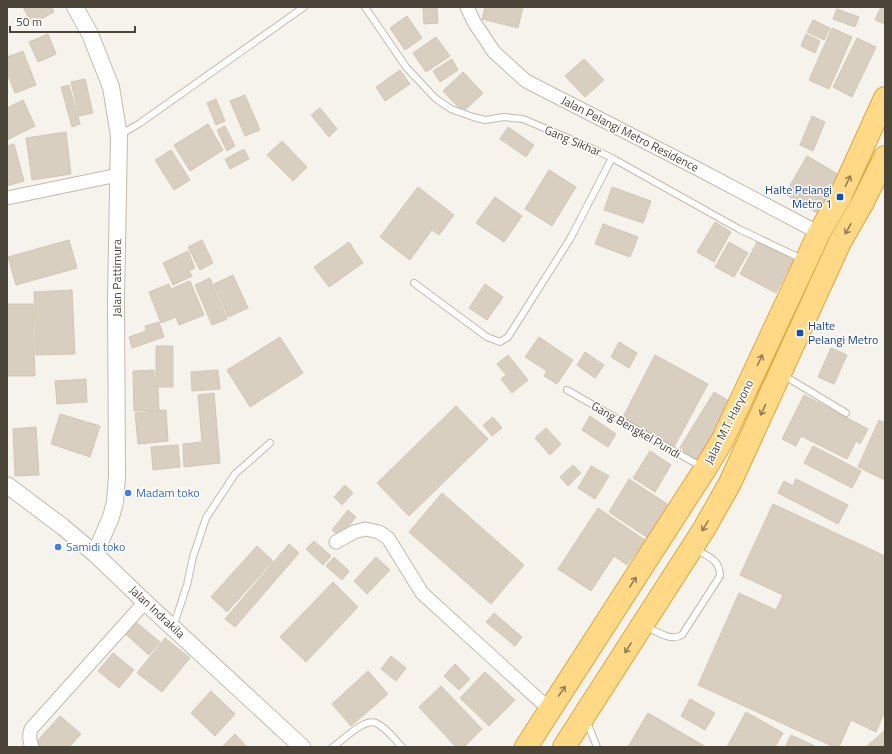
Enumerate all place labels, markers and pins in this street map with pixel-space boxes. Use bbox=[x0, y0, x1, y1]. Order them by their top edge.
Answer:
place label: Halte Pelangi Metro 1 bbox=[765, 180, 832, 213]
marker: Halte Pelangi Metro 1 bbox=[835, 192, 845, 202]
place label: Halte Pelangi Metro bbox=[808, 316, 878, 349]
marker: Halte Pelangi Metro bbox=[795, 328, 805, 338]
place label: Madam toko bbox=[136, 483, 200, 502]
marker: Madam toko bbox=[123, 488, 133, 498]
place label: Samidi toko bbox=[66, 537, 125, 556]
marker: Samidi toko bbox=[53, 542, 63, 552]

